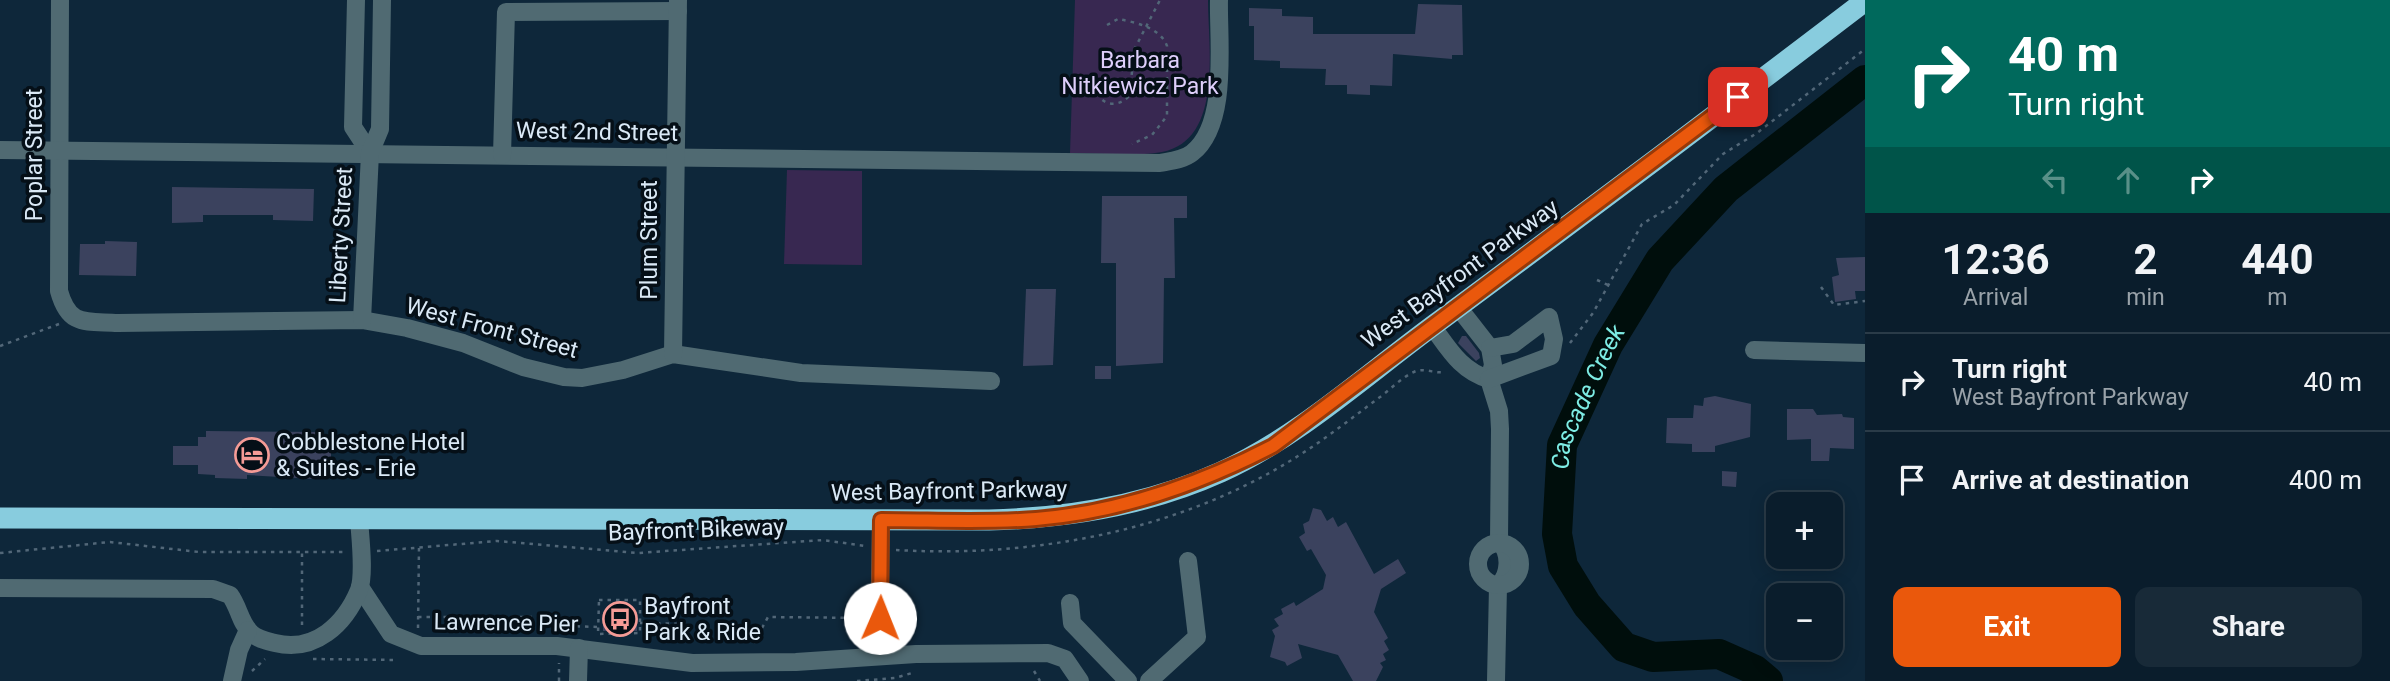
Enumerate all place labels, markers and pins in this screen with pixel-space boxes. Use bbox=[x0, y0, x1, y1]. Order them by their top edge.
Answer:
pin bbox=[1708, 67, 1768, 127]
place label: Cobblestone Hotel & Suites - Erie bbox=[276, 429, 465, 482]
hotel icon: Cobblestone Hotel & Suites - Erie bbox=[233, 436, 271, 474]
place label: Bayfront Park & Ride bbox=[644, 593, 761, 646]
bus stop icon: Bayfront Park & Ride bbox=[601, 600, 639, 638]

